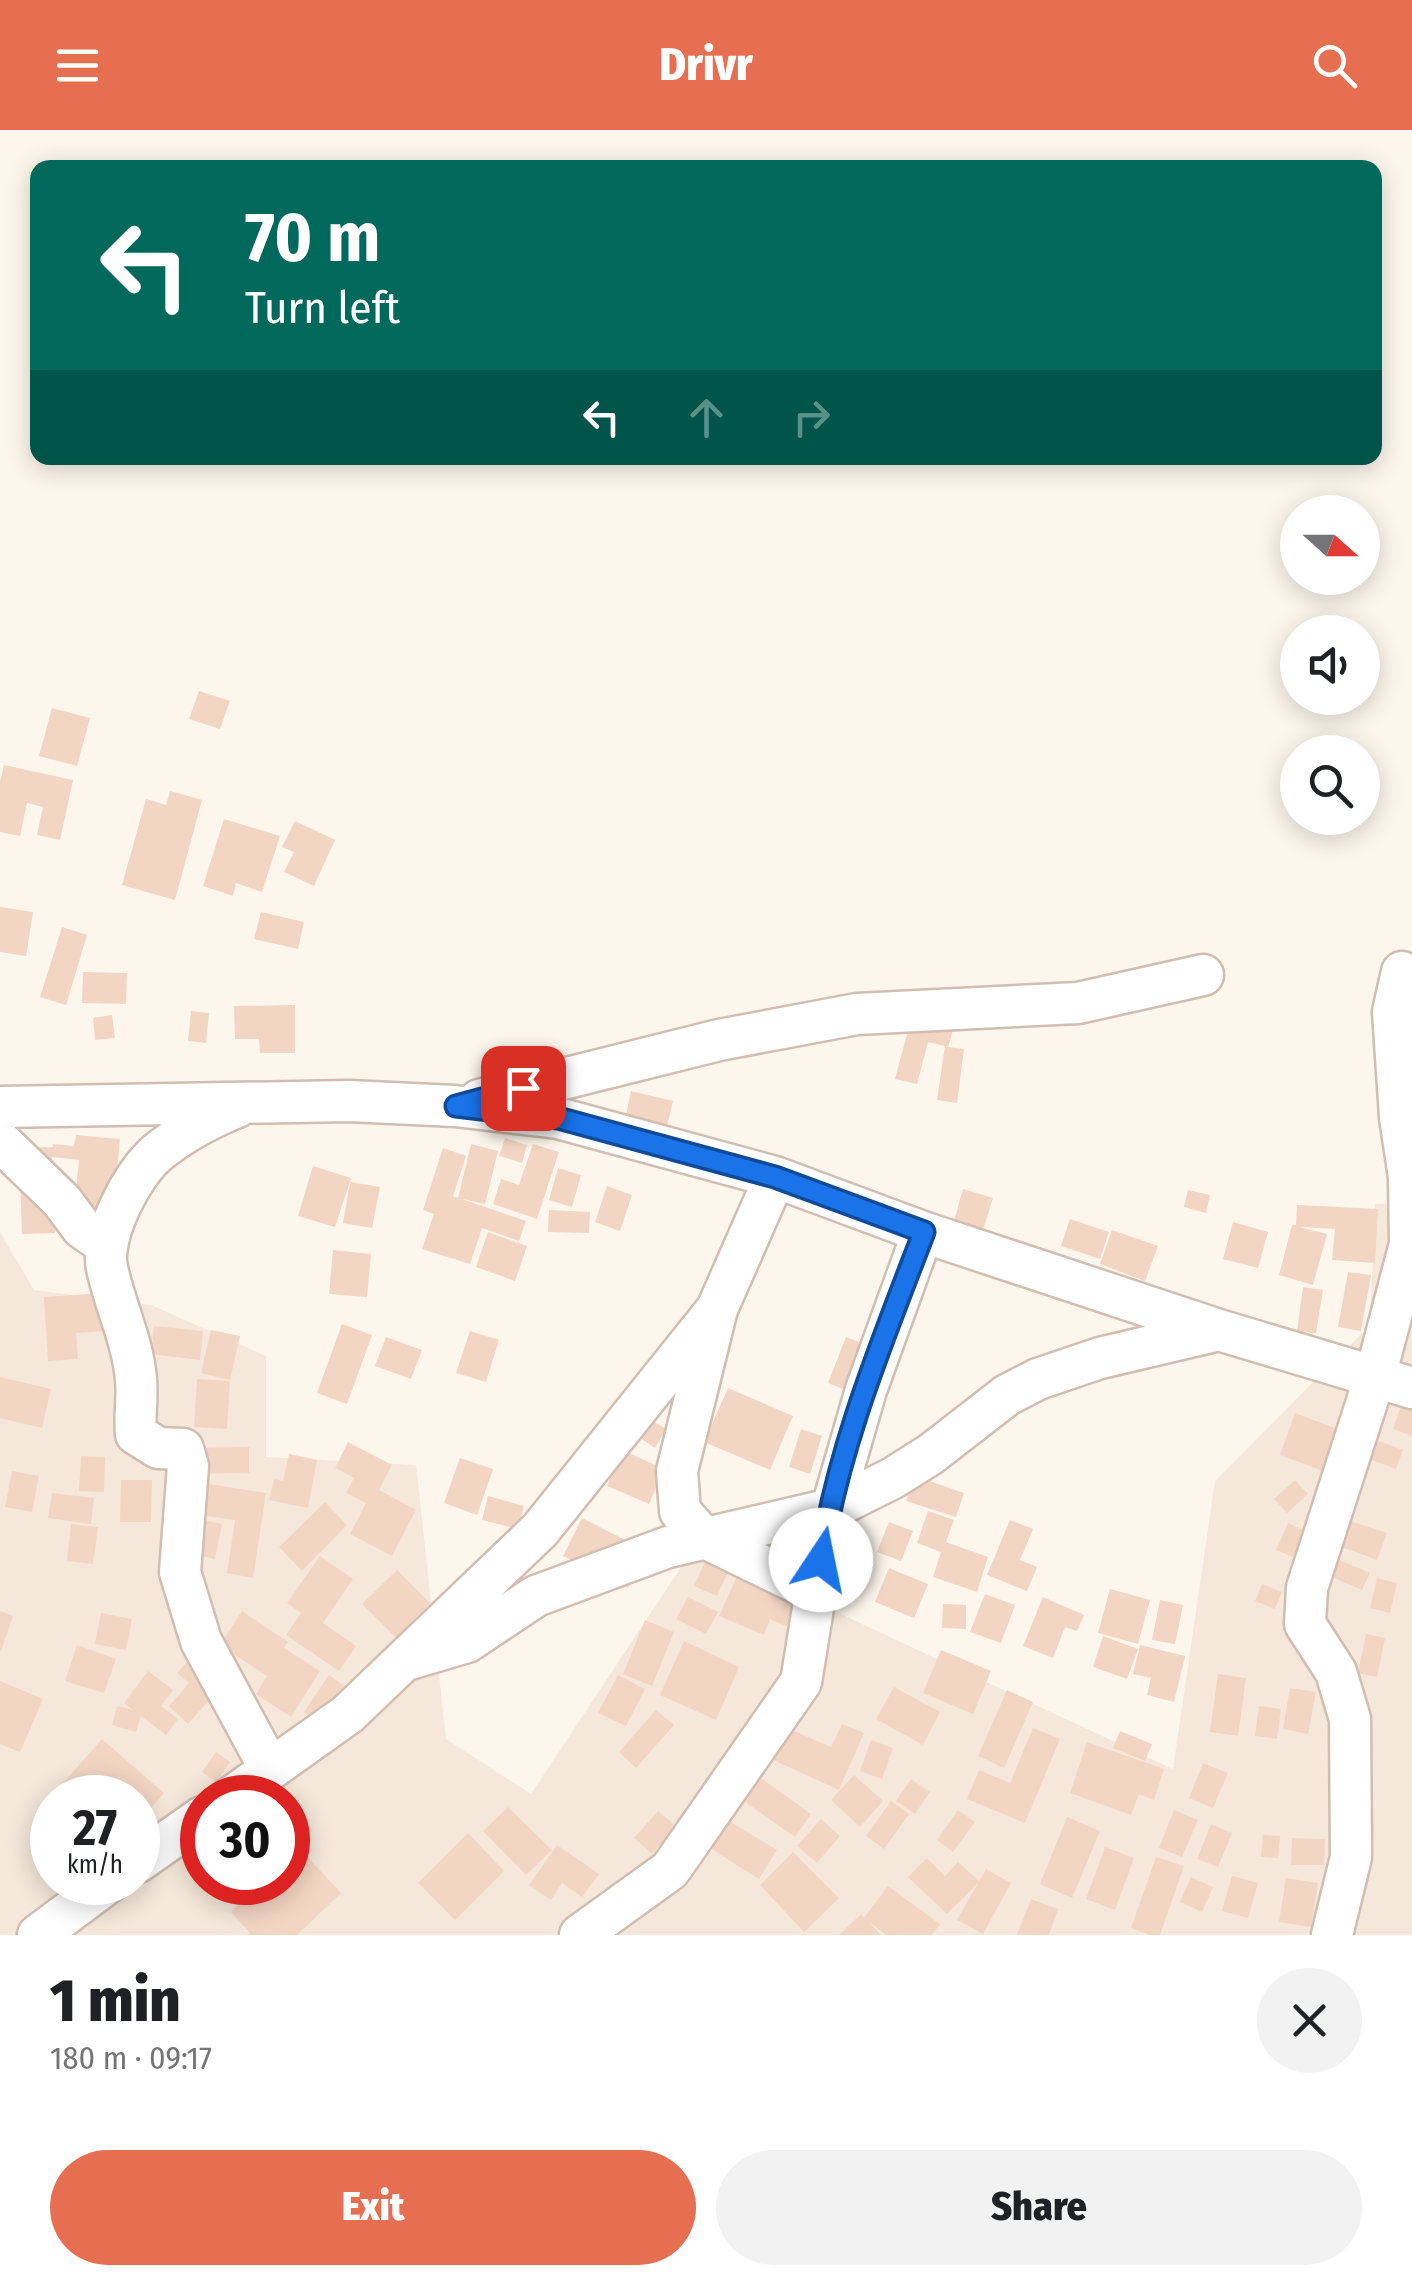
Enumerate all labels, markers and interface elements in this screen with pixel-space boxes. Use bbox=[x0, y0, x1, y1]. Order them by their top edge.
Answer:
icon: menu bbox=[50, 38, 105, 93]
text: Drivr bbox=[659, 38, 753, 92]
icon: search bbox=[1307, 38, 1362, 93]
text: 70 m bbox=[245, 196, 380, 280]
icon: left bbox=[80, 200, 210, 330]
text: Turn left bbox=[245, 281, 400, 335]
icon: left bbox=[574, 390, 629, 445]
icon: ahead bbox=[679, 390, 734, 445]
icon: right bbox=[784, 390, 839, 445]
north arrow bbox=[1280, 495, 1380, 595]
map controls bbox=[1280, 495, 1380, 835]
button: sound bbox=[1280, 615, 1380, 715]
button: search bbox=[1280, 735, 1380, 835]
pin bbox=[481, 1046, 566, 1131]
icon: arrive bbox=[496, 1061, 551, 1116]
position arrow bbox=[769, 1508, 873, 1612]
speed limit sign: 30 bbox=[180, 1775, 310, 1905]
text: 27 bbox=[73, 1798, 117, 1858]
text: km/h bbox=[67, 1850, 123, 1880]
text: 1 min bbox=[50, 1965, 181, 2037]
button: close bbox=[1257, 1968, 1362, 2073]
text: 180 m · 09:17 bbox=[50, 2039, 212, 2077]
button: Exit bbox=[50, 2150, 696, 2265]
button: Share bbox=[716, 2150, 1362, 2265]

